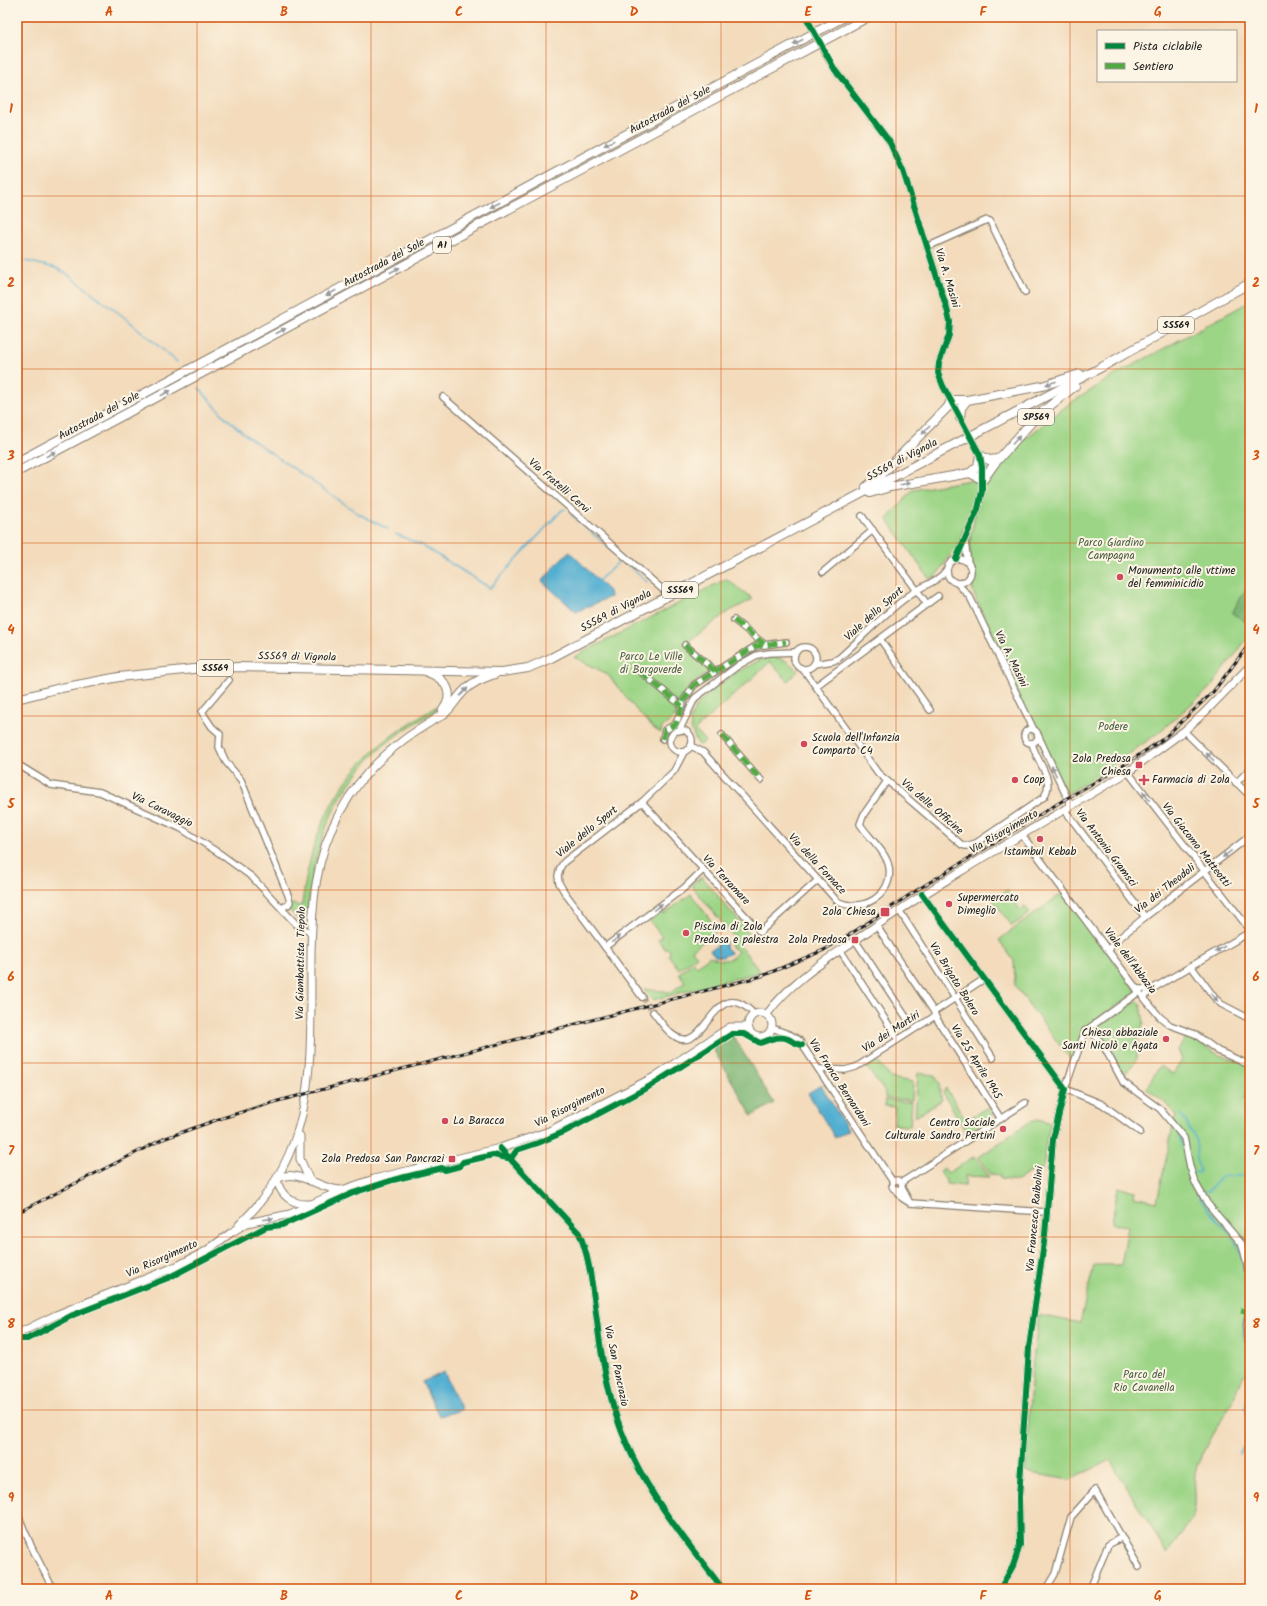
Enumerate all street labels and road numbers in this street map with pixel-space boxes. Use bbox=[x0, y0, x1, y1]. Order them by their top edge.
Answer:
street label: Autostrada del Sole bbox=[626, 81, 714, 139]
street label: Autostrada del Sole bbox=[340, 234, 428, 292]
road number: A1 bbox=[433, 237, 451, 253]
street label: Via A. Masini bbox=[929, 246, 965, 310]
road number: SS569 bbox=[1158, 317, 1194, 333]
street label: Autostrada del Sole bbox=[55, 387, 143, 445]
road number: SP569 bbox=[1018, 409, 1054, 425]
street label: SS569 di Vignola bbox=[863, 434, 941, 486]
street label: Via Fratelli Cervi bbox=[524, 454, 594, 518]
road number: SS569 bbox=[662, 582, 698, 598]
street label: Viale dello Sport bbox=[840, 582, 908, 646]
street label: SS569 di Vignola bbox=[577, 585, 655, 637]
street label: Via A. Masini bbox=[989, 627, 1033, 691]
street label: SS569 di Vignola bbox=[258, 647, 336, 667]
road number: SS569 bbox=[197, 660, 233, 676]
street label: Via delle Officine bbox=[897, 775, 967, 839]
street label: Via Caravaggio bbox=[128, 787, 196, 833]
street label: Via Giacomo Matteotti bbox=[1157, 798, 1235, 892]
street label: Viale dello Sport bbox=[552, 801, 622, 863]
street label: Via Risorgimento bbox=[966, 805, 1042, 859]
street label: Via Antonio Gramsci bbox=[1070, 805, 1142, 891]
street label: Via della Fornace bbox=[784, 829, 850, 899]
street label: Via Terramare bbox=[698, 851, 754, 910]
street label: Via dei Theodoli bbox=[1131, 859, 1200, 919]
street label: Via Giambattista Tiepolo bbox=[291, 906, 311, 1020]
street label: Viale dell'Abbazia bbox=[1099, 924, 1161, 998]
street label: Via Brigata Bolero bbox=[924, 939, 984, 1019]
street label: Via dei Martiri bbox=[858, 1006, 924, 1058]
street label: Via 25 Aprile 1945 bbox=[946, 1021, 1007, 1104]
street label: Via Franco Bernardoni bbox=[804, 1035, 875, 1131]
street label: Via Risorgimento bbox=[532, 1081, 608, 1133]
street label: Via Francesco Raibolini bbox=[1021, 1165, 1049, 1273]
street label: Via Risorgimento bbox=[123, 1235, 201, 1283]
street label: Via San Pancrazio bbox=[599, 1324, 633, 1408]

